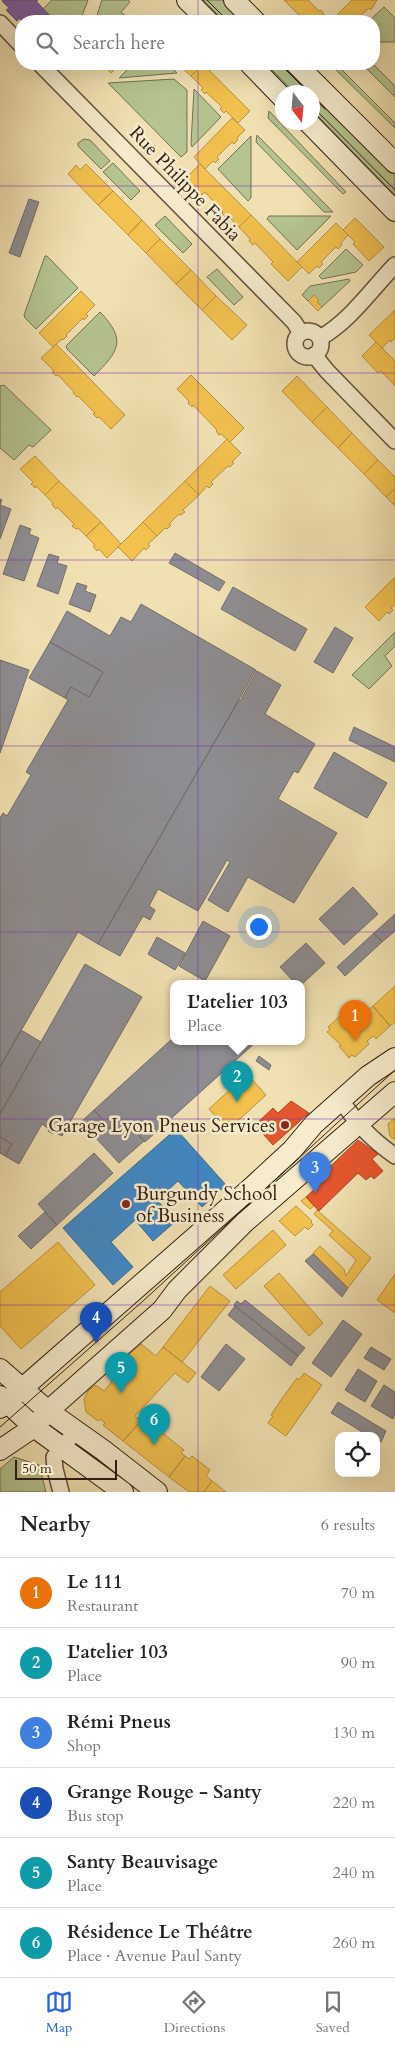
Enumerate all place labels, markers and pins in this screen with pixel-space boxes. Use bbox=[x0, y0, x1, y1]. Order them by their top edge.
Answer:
pin: 1 bbox=[339, 1000, 371, 1041]
pin: 2 bbox=[221, 1061, 253, 1102]
place label: Garage Lyon Pneus Services bbox=[48, 1113, 275, 1139]
marker: Garage Lyon Pneus Services bbox=[279, 1119, 291, 1131]
pin: 3 bbox=[299, 1152, 331, 1193]
place label: Burgundy School of Business bbox=[136, 1181, 278, 1229]
marker: Burgundy School of Business bbox=[120, 1198, 132, 1210]
pin: 4 bbox=[80, 1302, 112, 1343]
pin: 5 bbox=[105, 1352, 137, 1393]
pin: 6 bbox=[138, 1404, 170, 1445]

